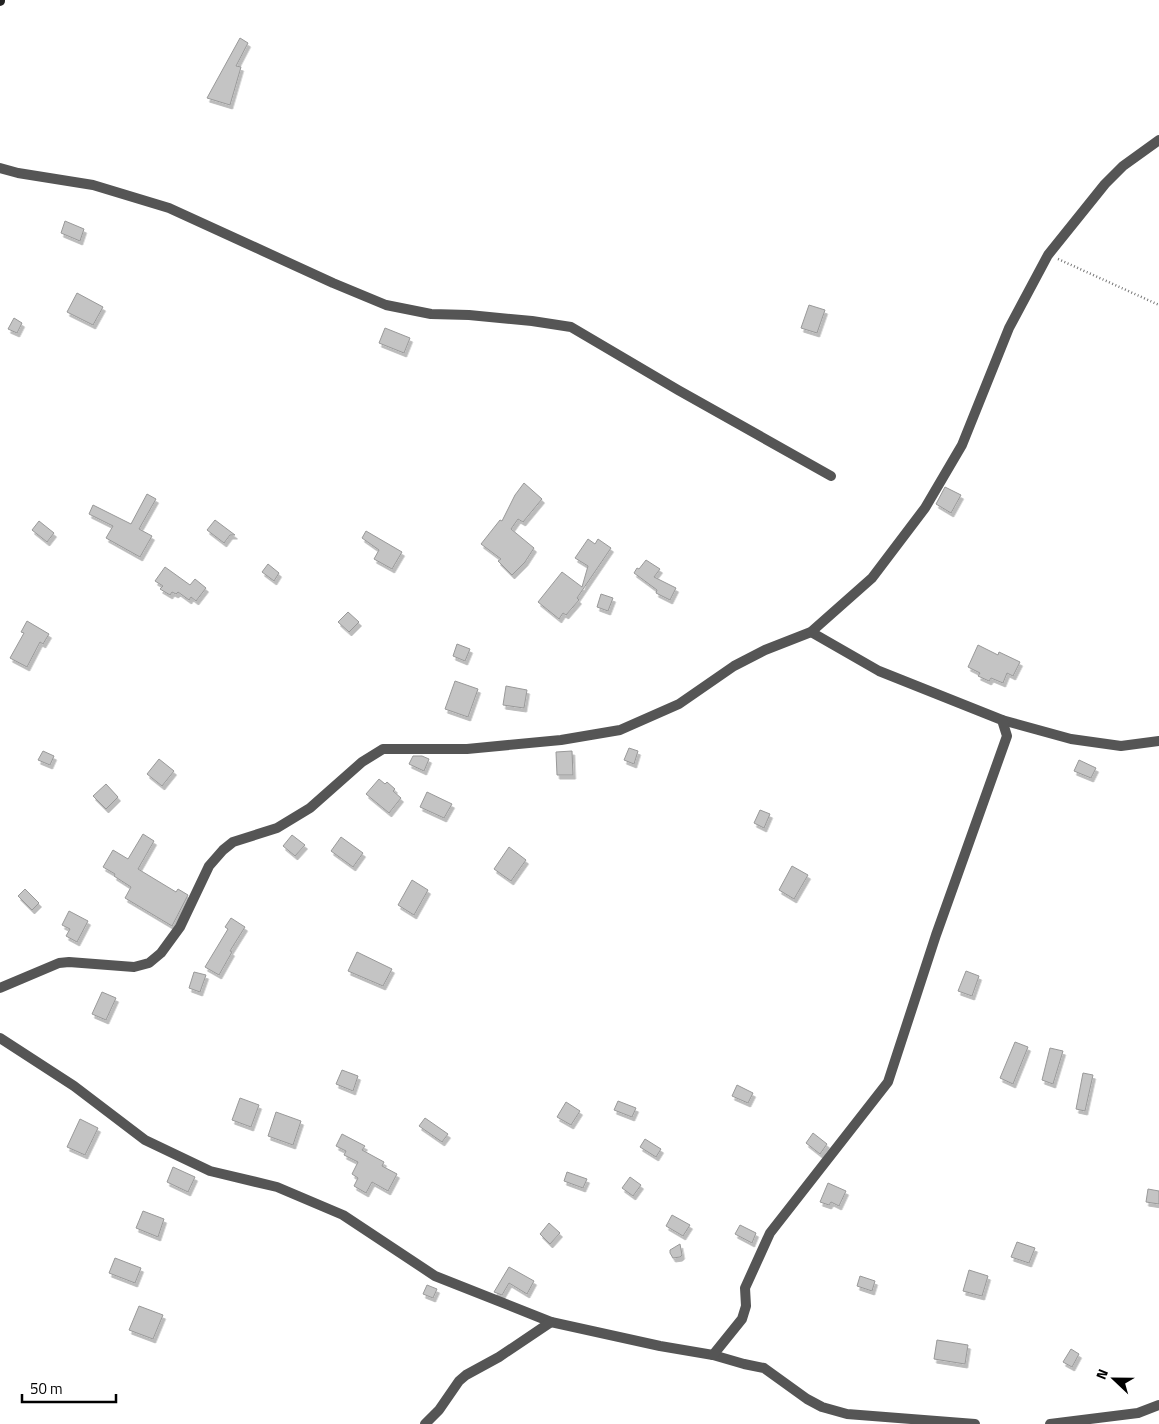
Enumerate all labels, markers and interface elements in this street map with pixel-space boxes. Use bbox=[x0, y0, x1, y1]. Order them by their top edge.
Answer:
north arrow bbox=[1089, 1354, 1139, 1404]
text: N bbox=[1090, 1366, 1113, 1382]
scale bar bbox=[22, 1372, 116, 1404]
text: 50 m bbox=[30, 1377, 63, 1400]

